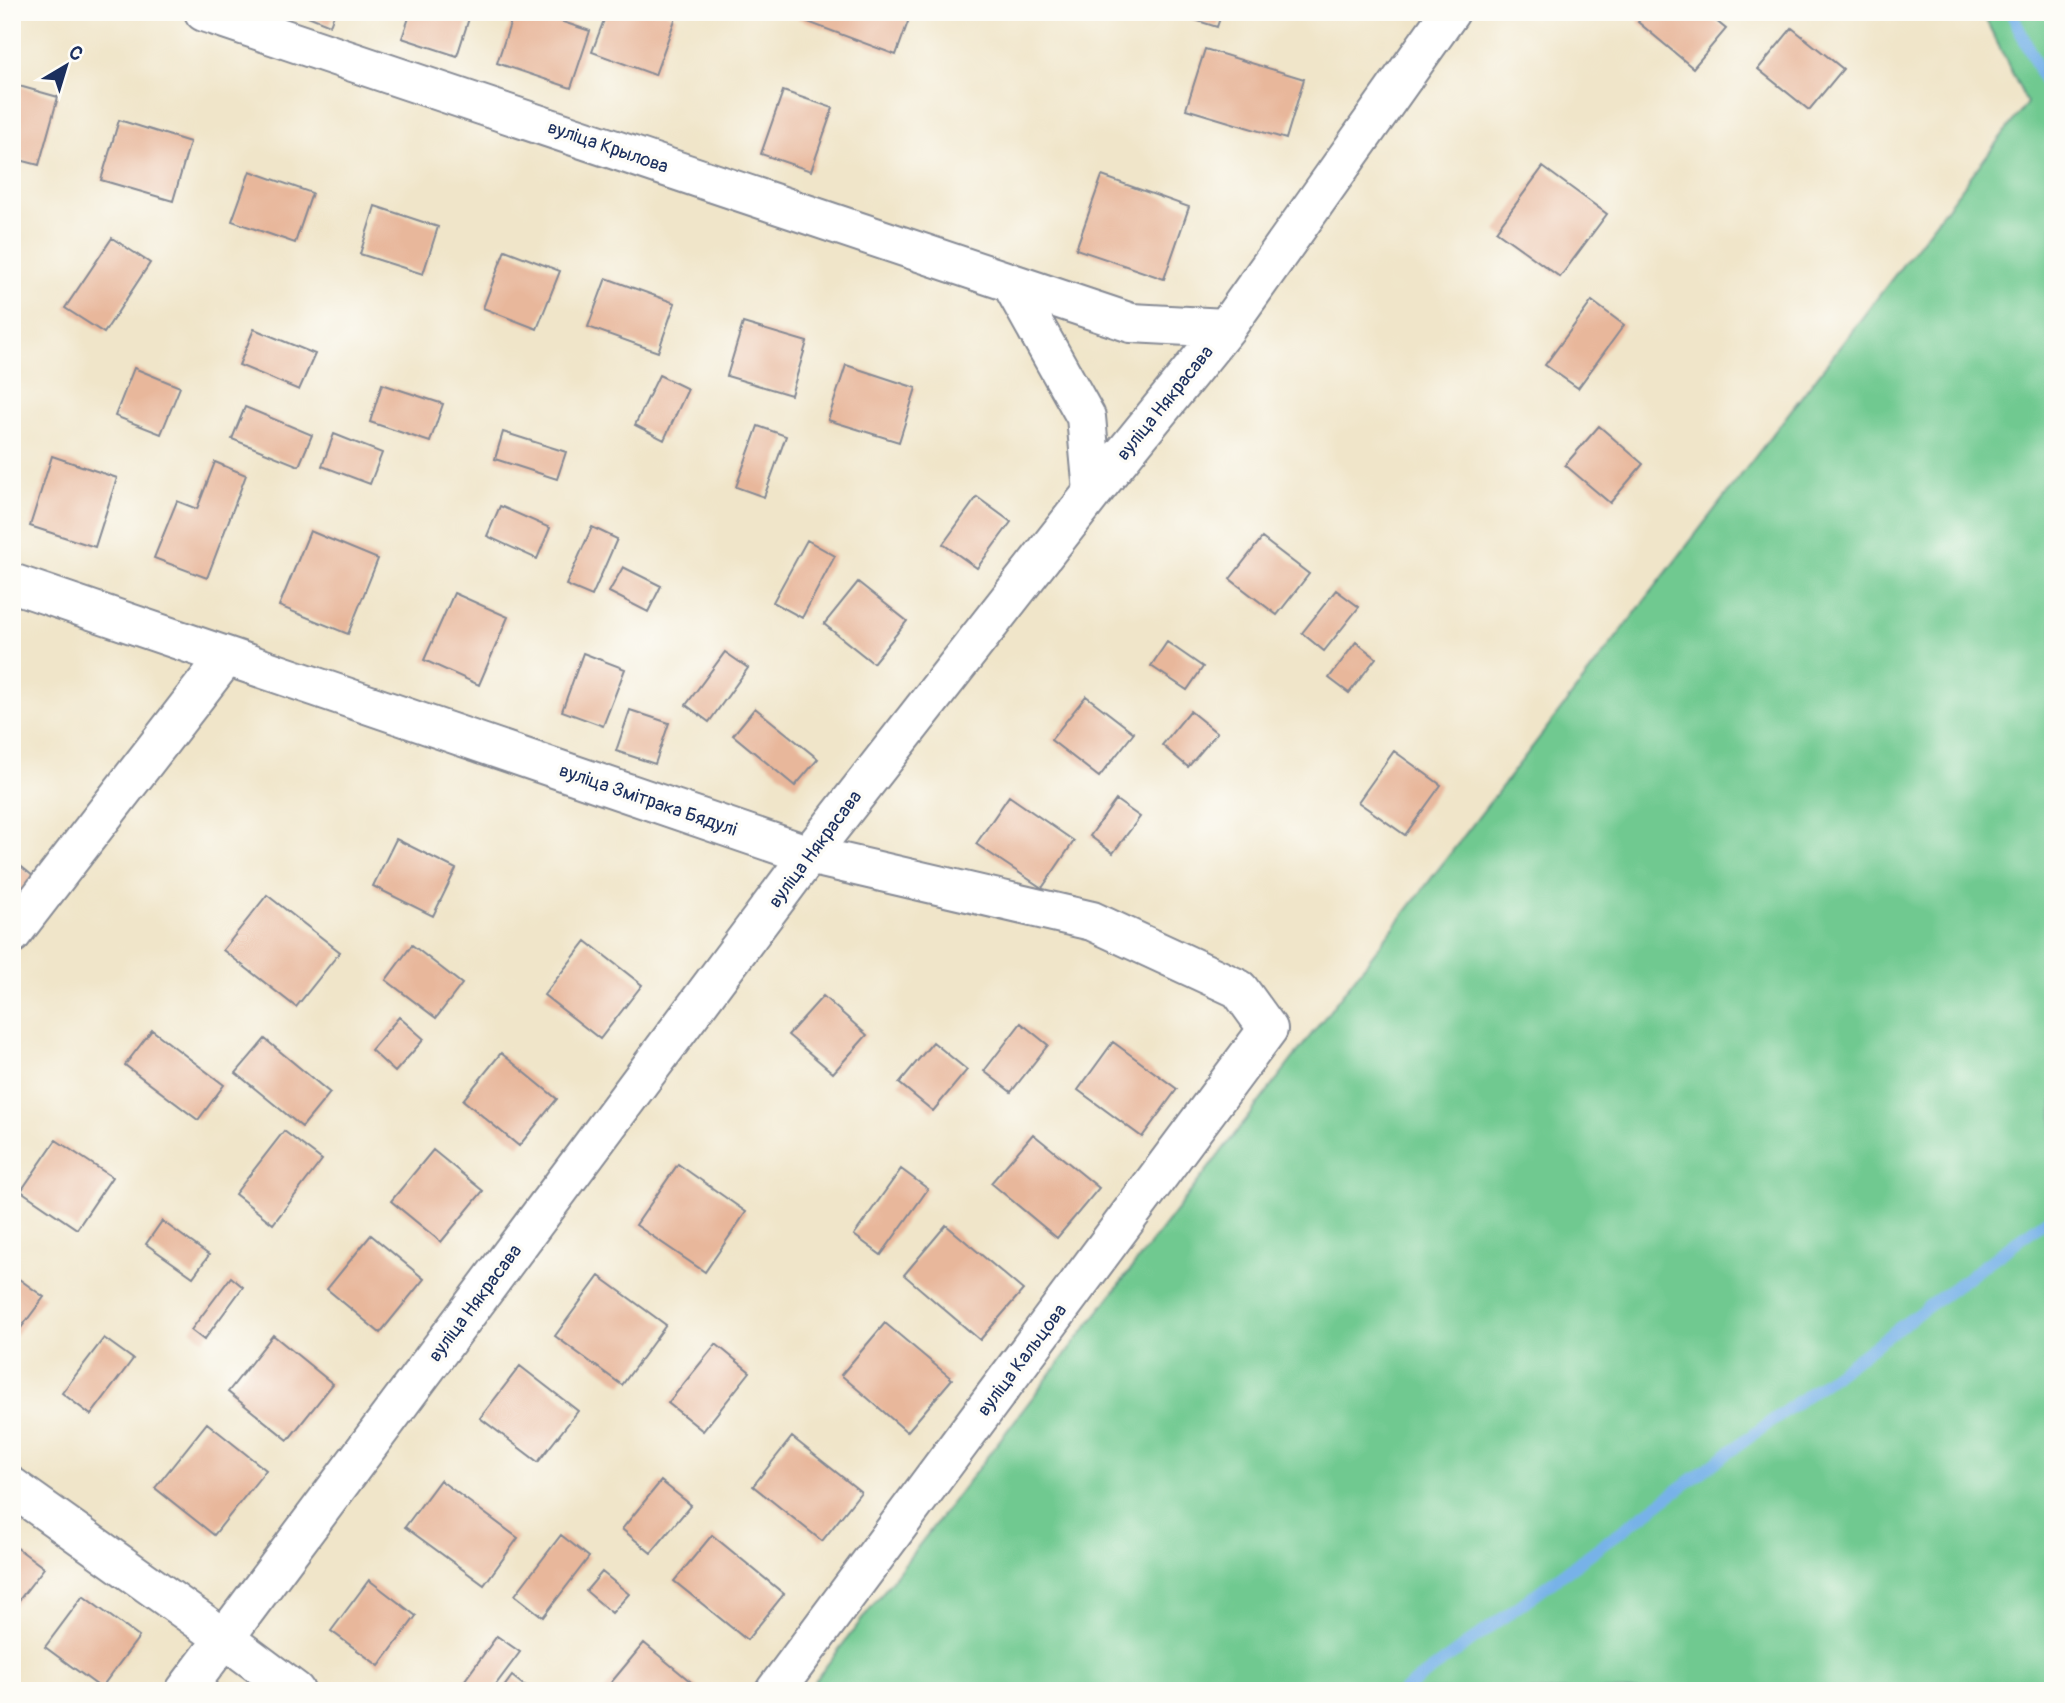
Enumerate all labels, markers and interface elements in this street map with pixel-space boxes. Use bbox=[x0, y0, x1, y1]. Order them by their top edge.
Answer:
north arrow bbox=[32, 32, 102, 102]
text: С bbox=[64, 40, 88, 67]
street label: вуліца Крылова bbox=[544, 115, 672, 179]
street label: вуліца Някрасава bbox=[1111, 341, 1219, 465]
street label: вуліца Змітрака Бядулі bbox=[556, 758, 740, 842]
street label: вуліца Някрасава bbox=[763, 785, 867, 913]
street label: вуліца Някрасава bbox=[423, 1239, 527, 1367]
street label: вуліца Кальцова bbox=[972, 1299, 1072, 1421]

